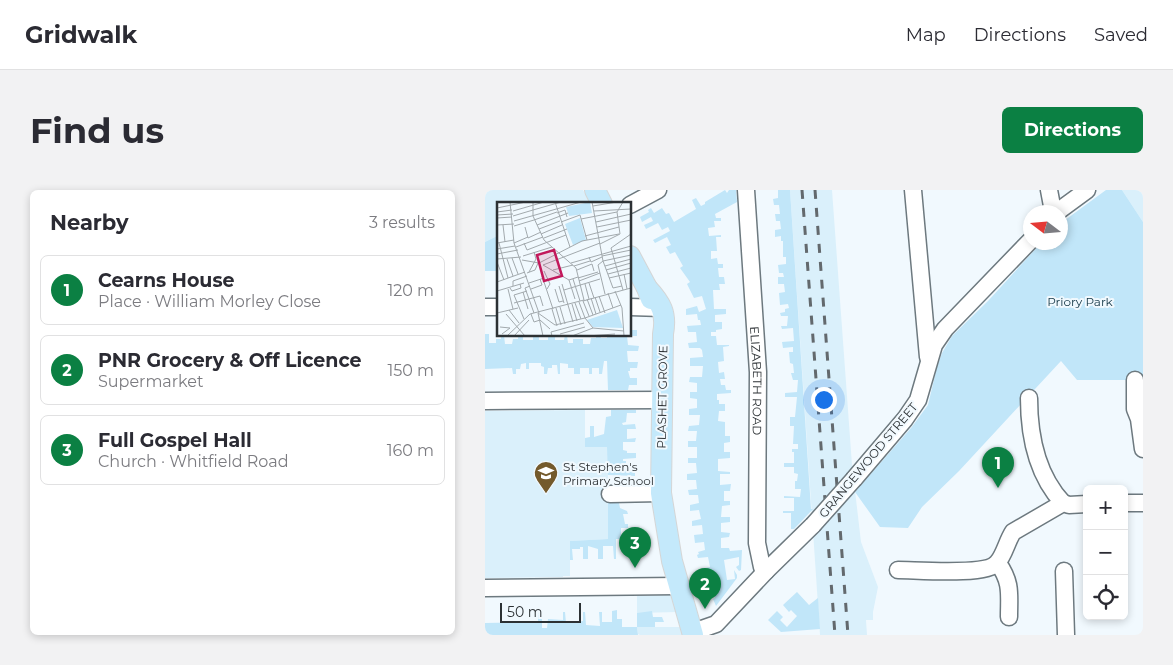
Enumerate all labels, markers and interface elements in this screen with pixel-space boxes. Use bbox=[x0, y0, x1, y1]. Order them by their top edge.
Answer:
text: Gridwalk bbox=[25, 20, 137, 49]
text: Map bbox=[906, 24, 946, 46]
text: Directions bbox=[974, 24, 1066, 46]
text: Saved bbox=[1094, 24, 1148, 46]
button: Directions bbox=[1002, 107, 1143, 153]
text: Find us bbox=[30, 109, 164, 152]
inset map bbox=[497, 202, 631, 336]
north arrow bbox=[1023, 205, 1068, 250]
text: Nearby bbox=[50, 210, 129, 235]
text: 3 results bbox=[369, 213, 435, 232]
text: Cearns House bbox=[98, 269, 234, 292]
text: 1 bbox=[64, 281, 70, 300]
text: 120 m bbox=[387, 281, 434, 300]
text: Place · William Morley Close bbox=[98, 292, 321, 311]
park label: Priory Park bbox=[1047, 294, 1114, 309]
street label: ELIZABETH ROAD bbox=[747, 326, 766, 435]
street label: PLASHET GROVE bbox=[654, 345, 670, 449]
text: PNR Grocery & Off Licence bbox=[98, 349, 362, 372]
text: 2 bbox=[62, 361, 72, 380]
text: 150 m bbox=[387, 361, 434, 380]
text: Supermarket bbox=[98, 372, 204, 391]
your location bbox=[811, 387, 837, 413]
street label: GRANGEWOOD STREET bbox=[815, 399, 921, 521]
text: Full Gospel Hall bbox=[98, 429, 252, 452]
text: 3 bbox=[62, 441, 72, 460]
text: 160 m bbox=[387, 441, 434, 460]
pin: 1 bbox=[982, 447, 1014, 488]
text: Church · Whitfield Road bbox=[98, 452, 289, 471]
place label: St Stephen's Primary School bbox=[563, 459, 654, 488]
school or university icon: St Stephen's Primary School bbox=[533, 460, 559, 494]
map controls bbox=[1083, 485, 1128, 620]
button: + bbox=[1083, 485, 1128, 530]
pin: 3 bbox=[619, 527, 651, 568]
button: − bbox=[1083, 530, 1128, 575]
pin: 2 bbox=[689, 568, 721, 609]
button: locate bbox=[1083, 575, 1128, 620]
scale bar bbox=[500, 600, 581, 623]
text: 50 m bbox=[507, 603, 543, 621]

